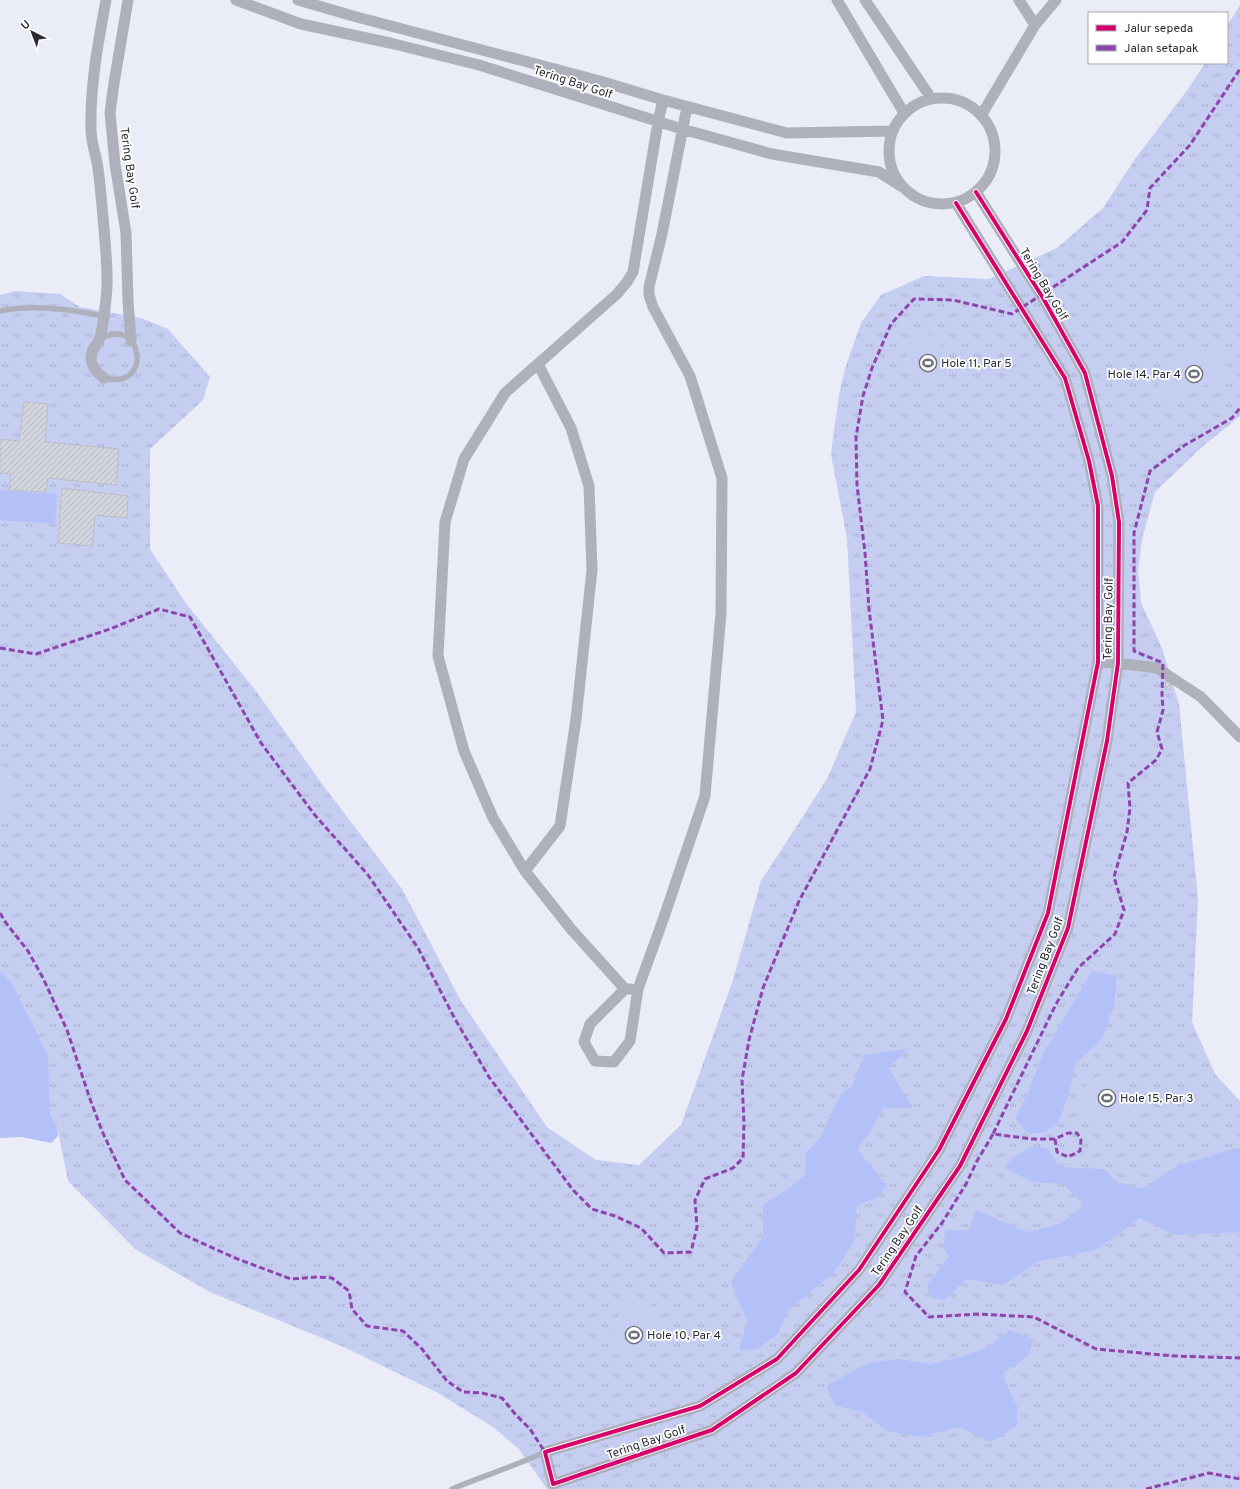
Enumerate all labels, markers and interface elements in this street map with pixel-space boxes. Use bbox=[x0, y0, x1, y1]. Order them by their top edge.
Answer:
north arrow bbox=[12, 12, 52, 52]
legend bbox=[1088, 12, 1228, 64]
text: U bbox=[18, 17, 34, 33]
text: Jalur sepeda bbox=[1124, 21, 1193, 37]
text: Jalan setapak bbox=[1124, 41, 1198, 57]
street label: Tering Bay Golf bbox=[531, 63, 614, 103]
street label: Tering Bay Golf bbox=[115, 126, 143, 210]
street label: Tering Bay Golf bbox=[1015, 245, 1071, 324]
sports icon: Hole 11, Par 5 bbox=[918, 353, 938, 373]
place label: Hole 11, Par 5 bbox=[941, 356, 1012, 372]
sports icon: Hole 14, Par 4 bbox=[1184, 364, 1204, 384]
place label: Hole 14, Par 4 bbox=[1108, 367, 1181, 383]
street label: Tering Bay Golf bbox=[1100, 578, 1118, 660]
street label: Tering Bay Golf bbox=[1024, 915, 1068, 998]
sports icon: Hole 15, Par 3 bbox=[1097, 1088, 1117, 1108]
place label: Hole 15, Par 3 bbox=[1120, 1091, 1194, 1107]
street label: Tering Bay Golf bbox=[868, 1203, 927, 1280]
sports icon: Hole 10, Par 4 bbox=[624, 1325, 644, 1345]
place label: Hole 10, Par 4 bbox=[647, 1328, 721, 1344]
street label: Tering Bay Golf bbox=[605, 1422, 688, 1464]

